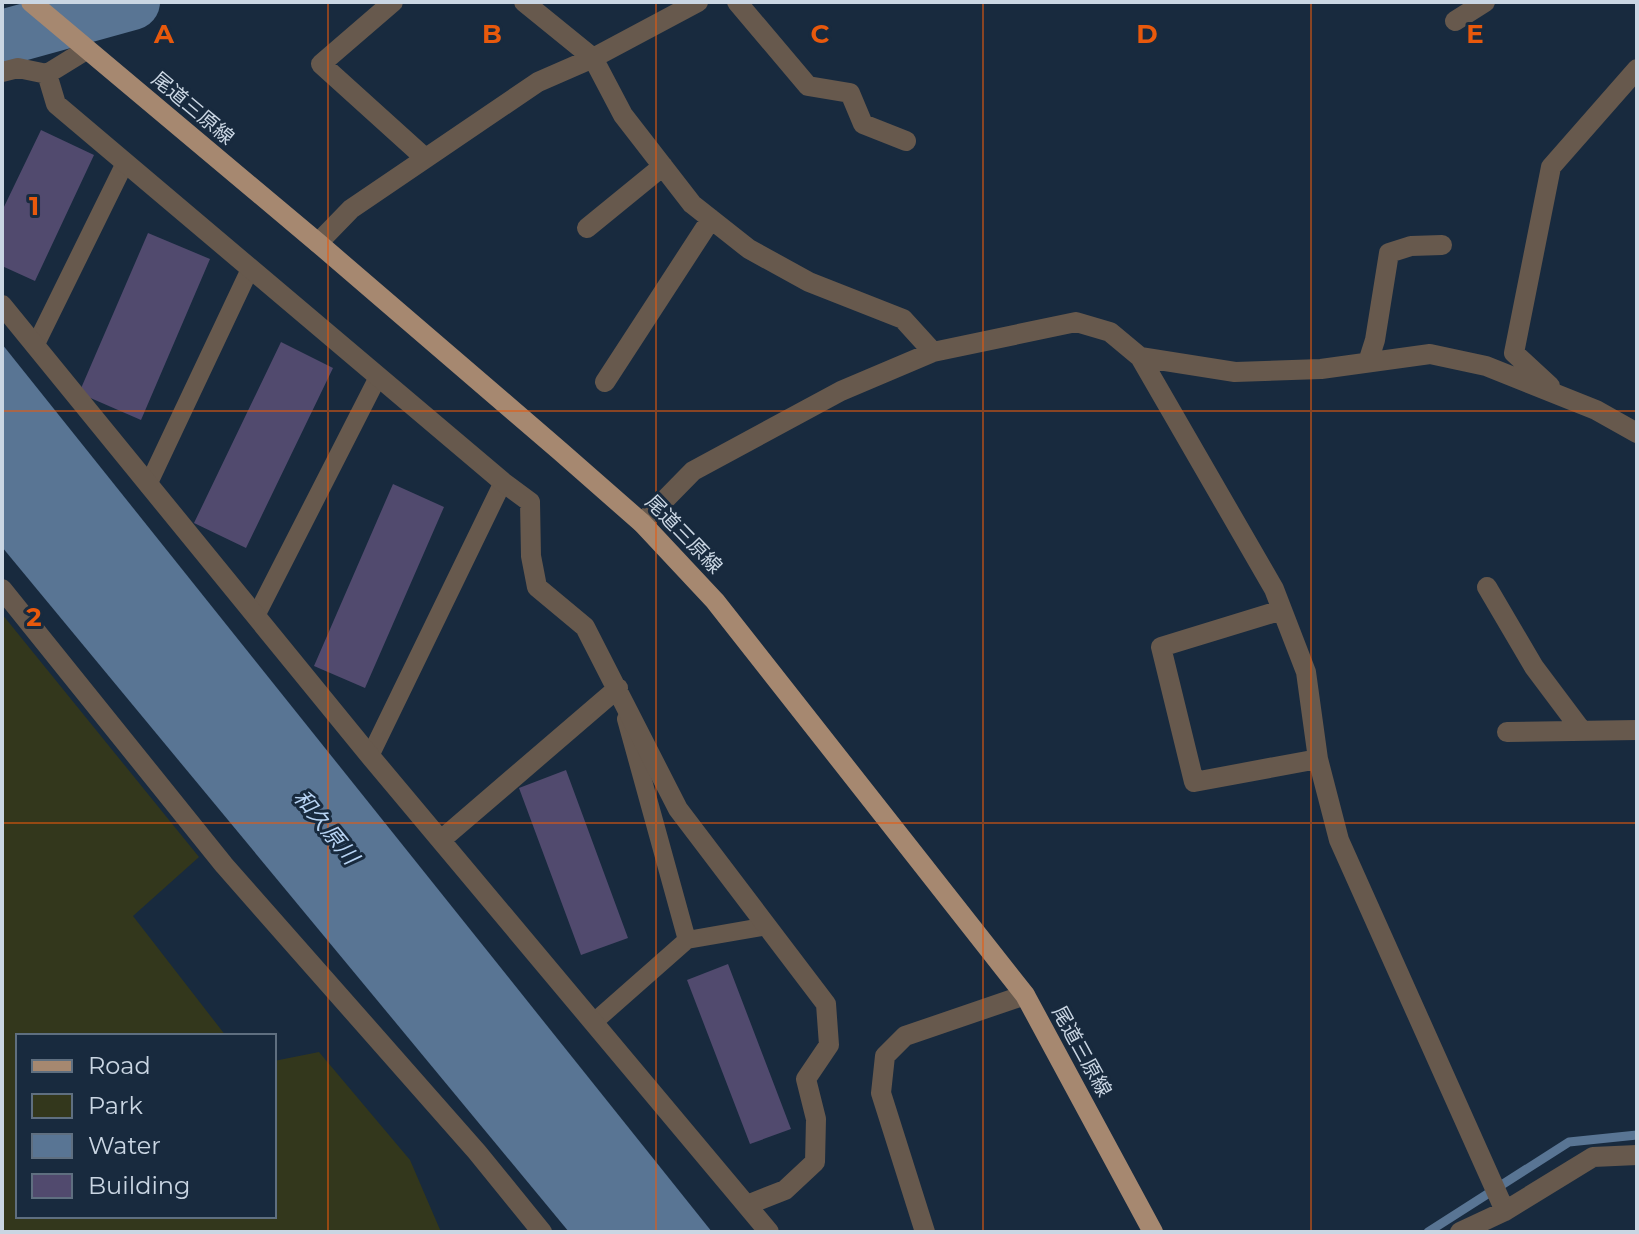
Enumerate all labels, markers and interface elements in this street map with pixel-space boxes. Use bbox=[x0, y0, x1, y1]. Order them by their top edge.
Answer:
text: A bbox=[153, 18, 175, 50]
text: B bbox=[482, 18, 502, 50]
text: C bbox=[811, 18, 830, 50]
text: D bbox=[1136, 18, 1158, 50]
text: E bbox=[1466, 18, 1484, 50]
street label: 尾道三原線 bbox=[147, 67, 239, 149]
text: 1 bbox=[29, 190, 39, 222]
street label: 尾道三原線 bbox=[641, 490, 727, 578]
text: 2 bbox=[26, 601, 42, 633]
water label: 和久原川 bbox=[288, 784, 365, 871]
street label: 尾道三原線 bbox=[1047, 1001, 1117, 1101]
legend bbox=[16, 1034, 276, 1218]
text: Road bbox=[88, 1051, 151, 1080]
text: Park bbox=[88, 1091, 143, 1120]
text: Water bbox=[88, 1131, 161, 1160]
text: Building bbox=[88, 1171, 191, 1200]

